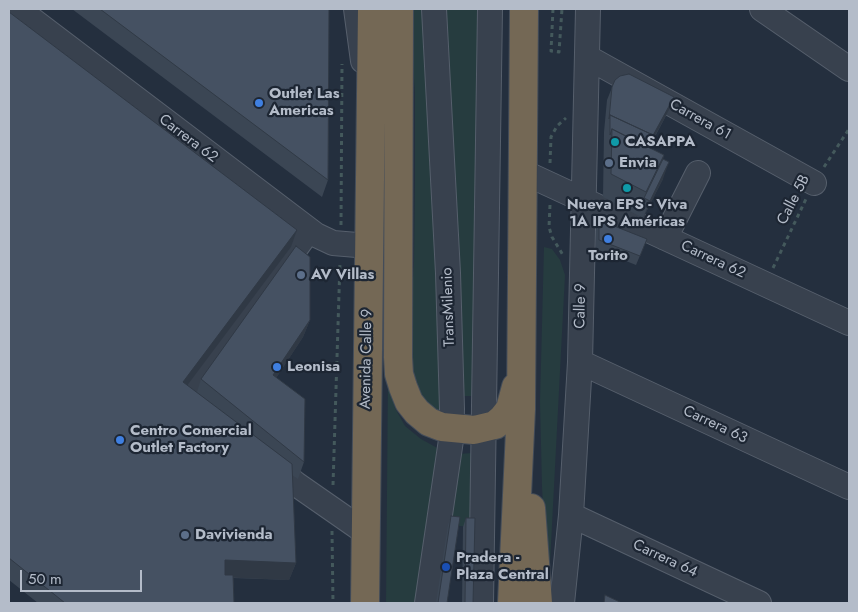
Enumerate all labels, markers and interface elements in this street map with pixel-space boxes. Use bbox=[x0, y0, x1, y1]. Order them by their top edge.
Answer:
place label: Outlet Las Americas bbox=[269, 85, 339, 120]
street label: Carrera 61 bbox=[666, 96, 734, 144]
marker: Outlet Las Americas bbox=[253, 97, 265, 109]
street label: Carrera 62 bbox=[155, 111, 221, 167]
place label: CASAPPA bbox=[625, 133, 695, 151]
marker: CASAPPA bbox=[609, 136, 621, 148]
place label: Envia bbox=[619, 154, 657, 172]
marker: Envia bbox=[603, 157, 615, 169]
street label: Calle 5B bbox=[774, 172, 814, 228]
marker: Nueva EPS - Viva 1A IPS Américas bbox=[621, 182, 633, 194]
place label: Nueva EPS - Viva 1A IPS Américas bbox=[567, 196, 687, 231]
marker: Torito bbox=[602, 233, 614, 245]
street label: Carrera 62 bbox=[678, 237, 748, 283]
place label: Torito bbox=[588, 247, 628, 265]
place label: AV Villas bbox=[311, 266, 374, 284]
street label: TransMilenio bbox=[439, 267, 459, 347]
marker: AV Villas bbox=[295, 269, 307, 281]
street label: Calle 9 bbox=[572, 283, 590, 329]
street label: Avenida Calle 9 bbox=[357, 309, 377, 409]
place label: Leonisa bbox=[287, 358, 340, 376]
marker: Leonisa bbox=[271, 361, 283, 373]
street label: Carrera 63 bbox=[680, 402, 750, 448]
place label: Centro Comercial Outlet Factory bbox=[130, 422, 252, 457]
marker: Centro Comercial Outlet Factory bbox=[114, 434, 126, 446]
place label: Davivienda bbox=[195, 526, 273, 544]
marker: Davivienda bbox=[179, 529, 191, 541]
street label: Carrera 64 bbox=[630, 536, 700, 582]
place label: Pradera - Plaza Central bbox=[456, 549, 549, 584]
scale bar bbox=[22, 560, 145, 592]
marker: Pradera - Plaza Central bbox=[440, 561, 452, 573]
text: 50 m bbox=[28, 568, 62, 590]

